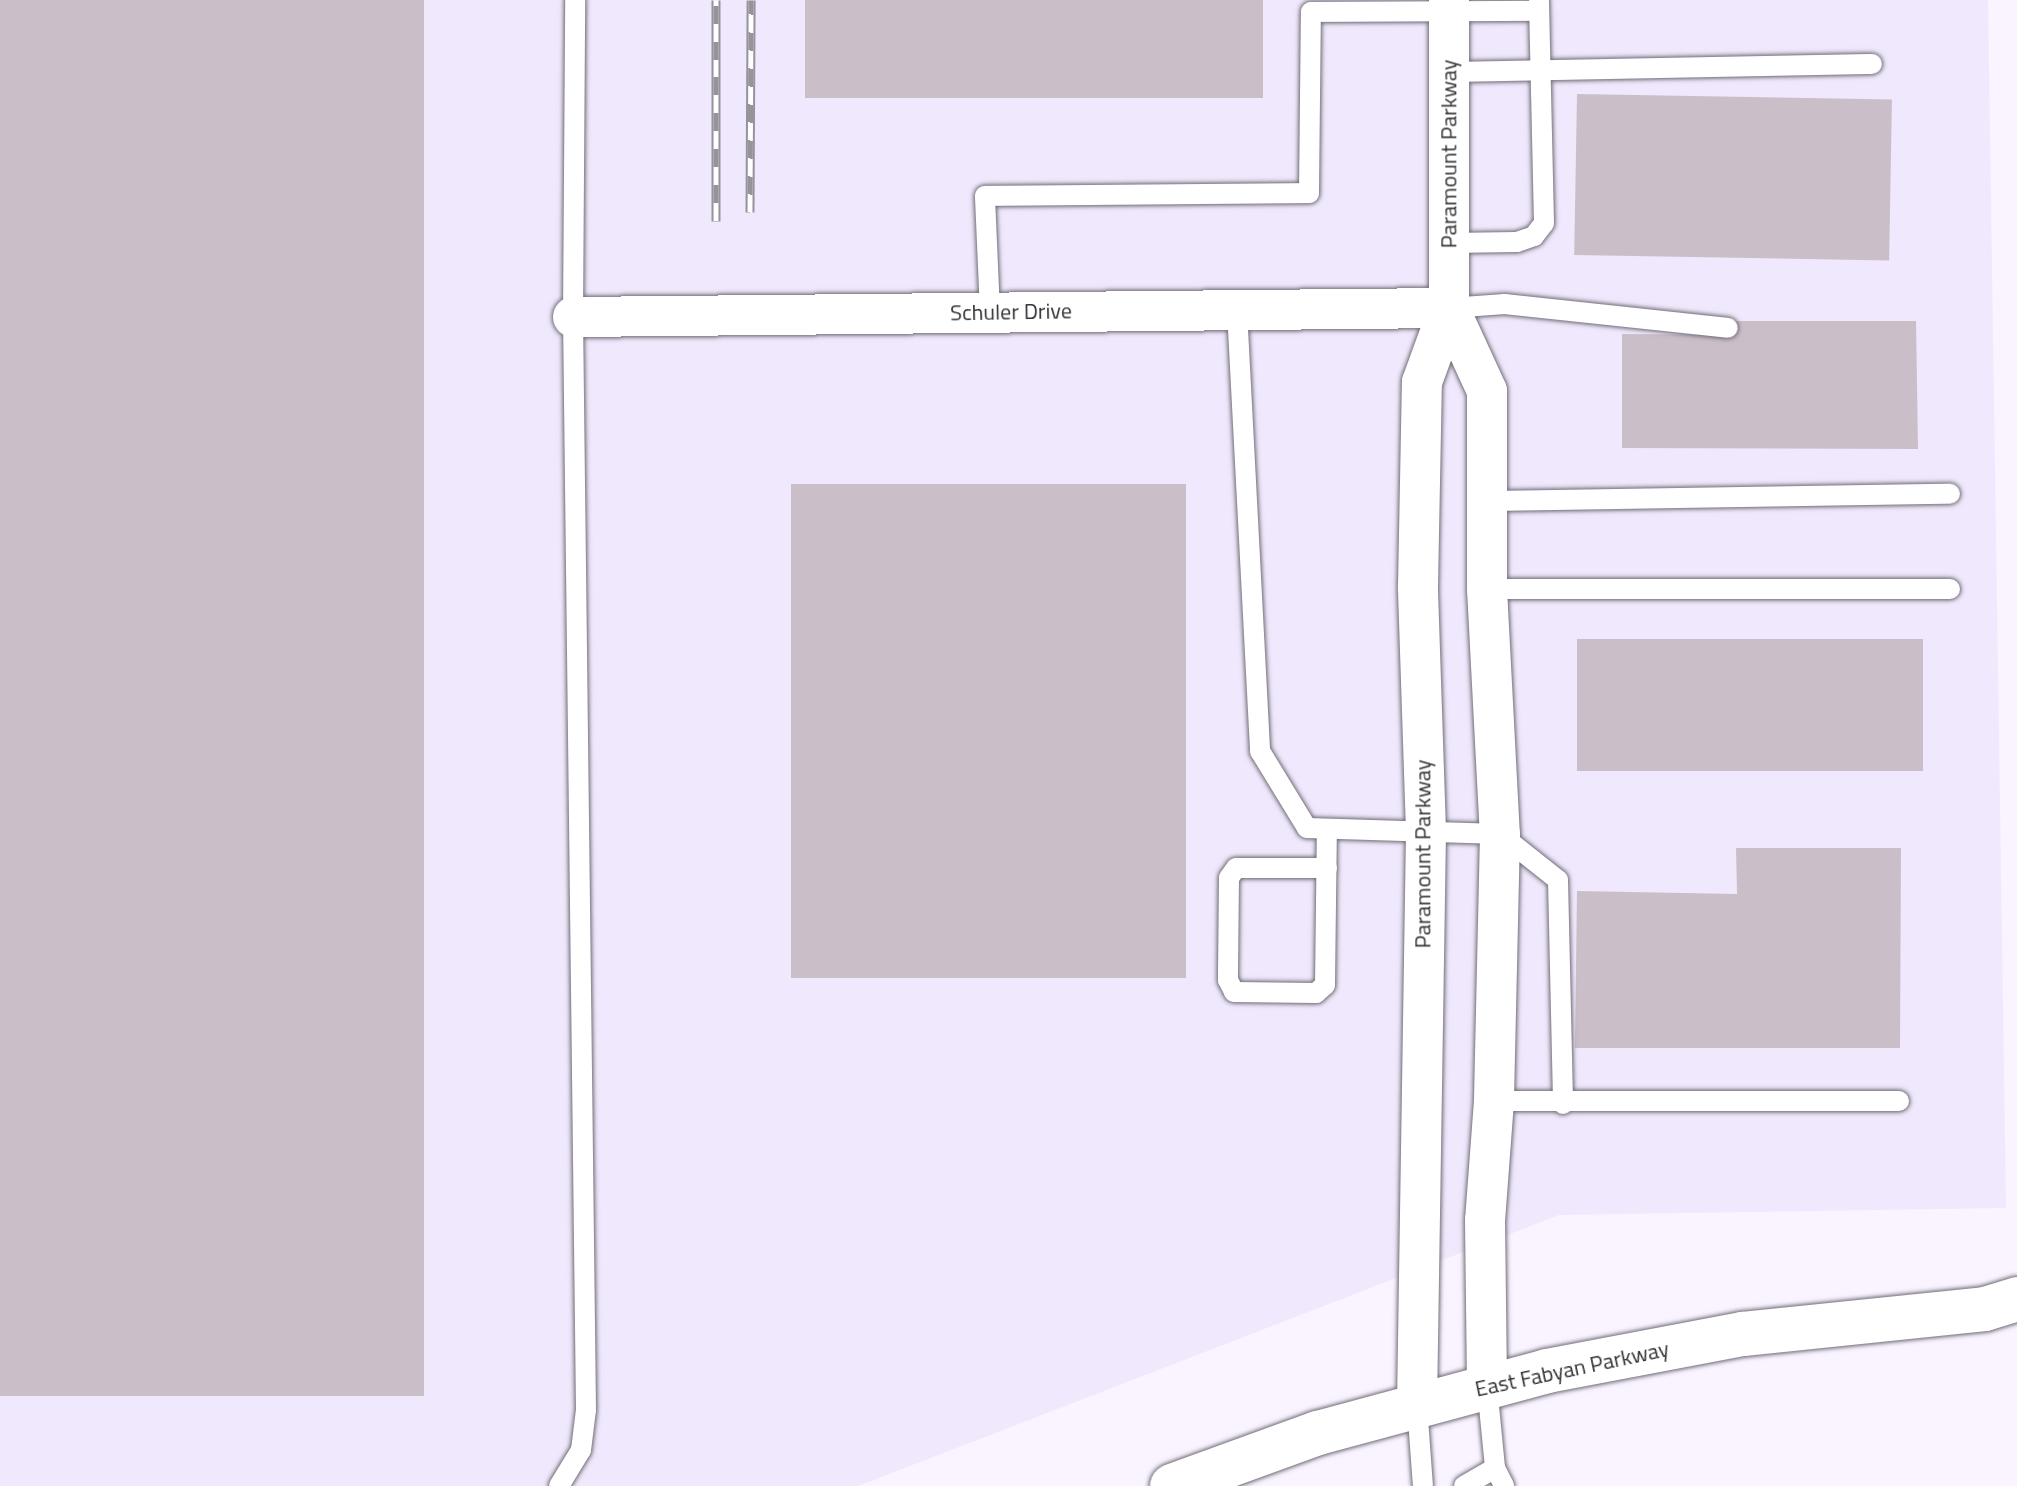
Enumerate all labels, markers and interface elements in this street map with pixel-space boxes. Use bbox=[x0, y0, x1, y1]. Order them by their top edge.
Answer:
street label: Paramount Parkway bbox=[1436, 60, 1462, 248]
street label: Schuler Drive bbox=[950, 298, 1072, 326]
street label: Paramount Parkway bbox=[1410, 760, 1436, 948]
street label: East Fabyan Parkway bbox=[1473, 1336, 1671, 1402]

